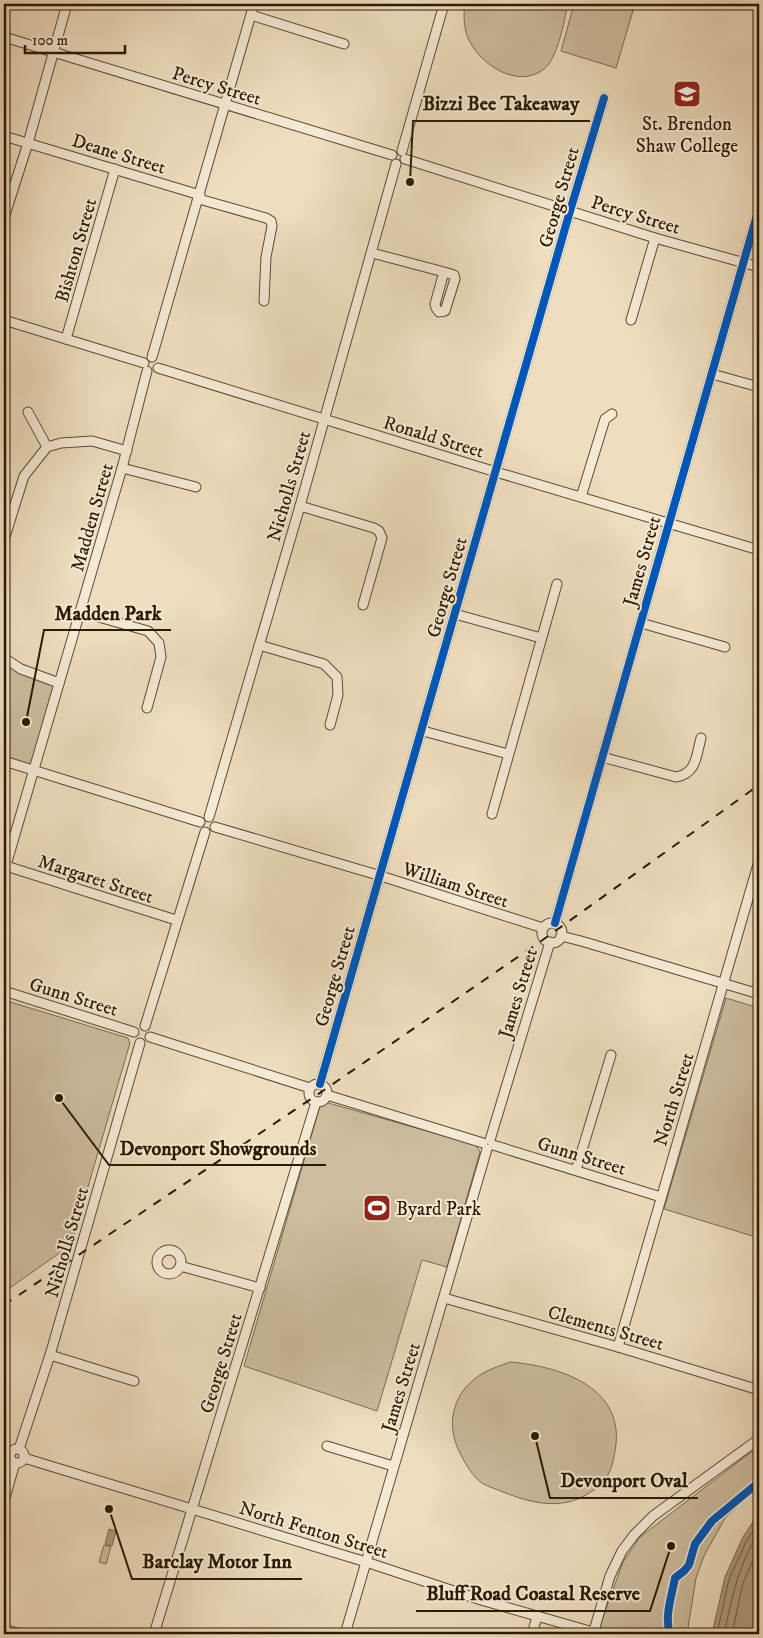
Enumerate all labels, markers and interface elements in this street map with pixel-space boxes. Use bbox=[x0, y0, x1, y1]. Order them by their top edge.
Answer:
scale bar bbox=[25, 22, 125, 54]
text: 100 m bbox=[32, 31, 68, 50]
street label: Percy Street bbox=[169, 62, 264, 111]
school or university icon: St. Brendon Shaw College bbox=[672, 79, 702, 109]
callout: Bizzi Bee Takeaway bbox=[413, 86, 590, 121]
text: Bizzi Bee Takeaway bbox=[423, 92, 580, 117]
place label: St. Brendon Shaw College bbox=[636, 113, 738, 158]
street label: Deane Street bbox=[69, 129, 168, 180]
street label: George Street bbox=[534, 144, 585, 250]
street label: Percy Street bbox=[588, 191, 683, 240]
street label: Bishton Street bbox=[51, 196, 102, 305]
street label: Ronald Street bbox=[380, 411, 487, 464]
street label: Nicholls Street bbox=[263, 428, 316, 544]
street label: Madden Street bbox=[66, 461, 119, 574]
street label: James Street bbox=[618, 514, 666, 611]
street label: George Street bbox=[422, 534, 473, 640]
callout: Madden Park bbox=[44, 595, 171, 630]
text: Madden Park bbox=[54, 602, 163, 627]
street label: Margaret Street bbox=[35, 850, 156, 909]
street label: William Street bbox=[399, 857, 511, 913]
street label: George Street bbox=[310, 923, 361, 1029]
street label: James Street bbox=[493, 946, 543, 1043]
street label: Gunn Street bbox=[27, 973, 121, 1022]
street label: North Street bbox=[649, 1050, 700, 1149]
callout: Devonport Showgrounds bbox=[109, 1130, 326, 1165]
street label: Gunn Street bbox=[535, 1132, 629, 1181]
text: Devonport Showgrounds bbox=[120, 1137, 317, 1162]
street label: Nicholls Street bbox=[41, 1184, 94, 1300]
sports icon: Byard Park bbox=[362, 1193, 392, 1223]
place label: Byard Park bbox=[396, 1198, 482, 1221]
street label: Clements Street bbox=[545, 1301, 666, 1356]
street label: George Street bbox=[195, 1311, 248, 1416]
street label: James Street bbox=[376, 1340, 426, 1437]
callout: Devonport Oval bbox=[550, 1463, 698, 1498]
text: Devonport Oval bbox=[560, 1469, 689, 1494]
street label: North Fenton Street bbox=[236, 1497, 391, 1564]
callout: Barclay Motor Inn bbox=[132, 1544, 302, 1579]
text: Barclay Motor Inn bbox=[142, 1550, 293, 1575]
callout: Bluff Road Coastal Reserve bbox=[416, 1576, 650, 1611]
text: Bluff Road Coastal Reserve bbox=[426, 1582, 641, 1607]

